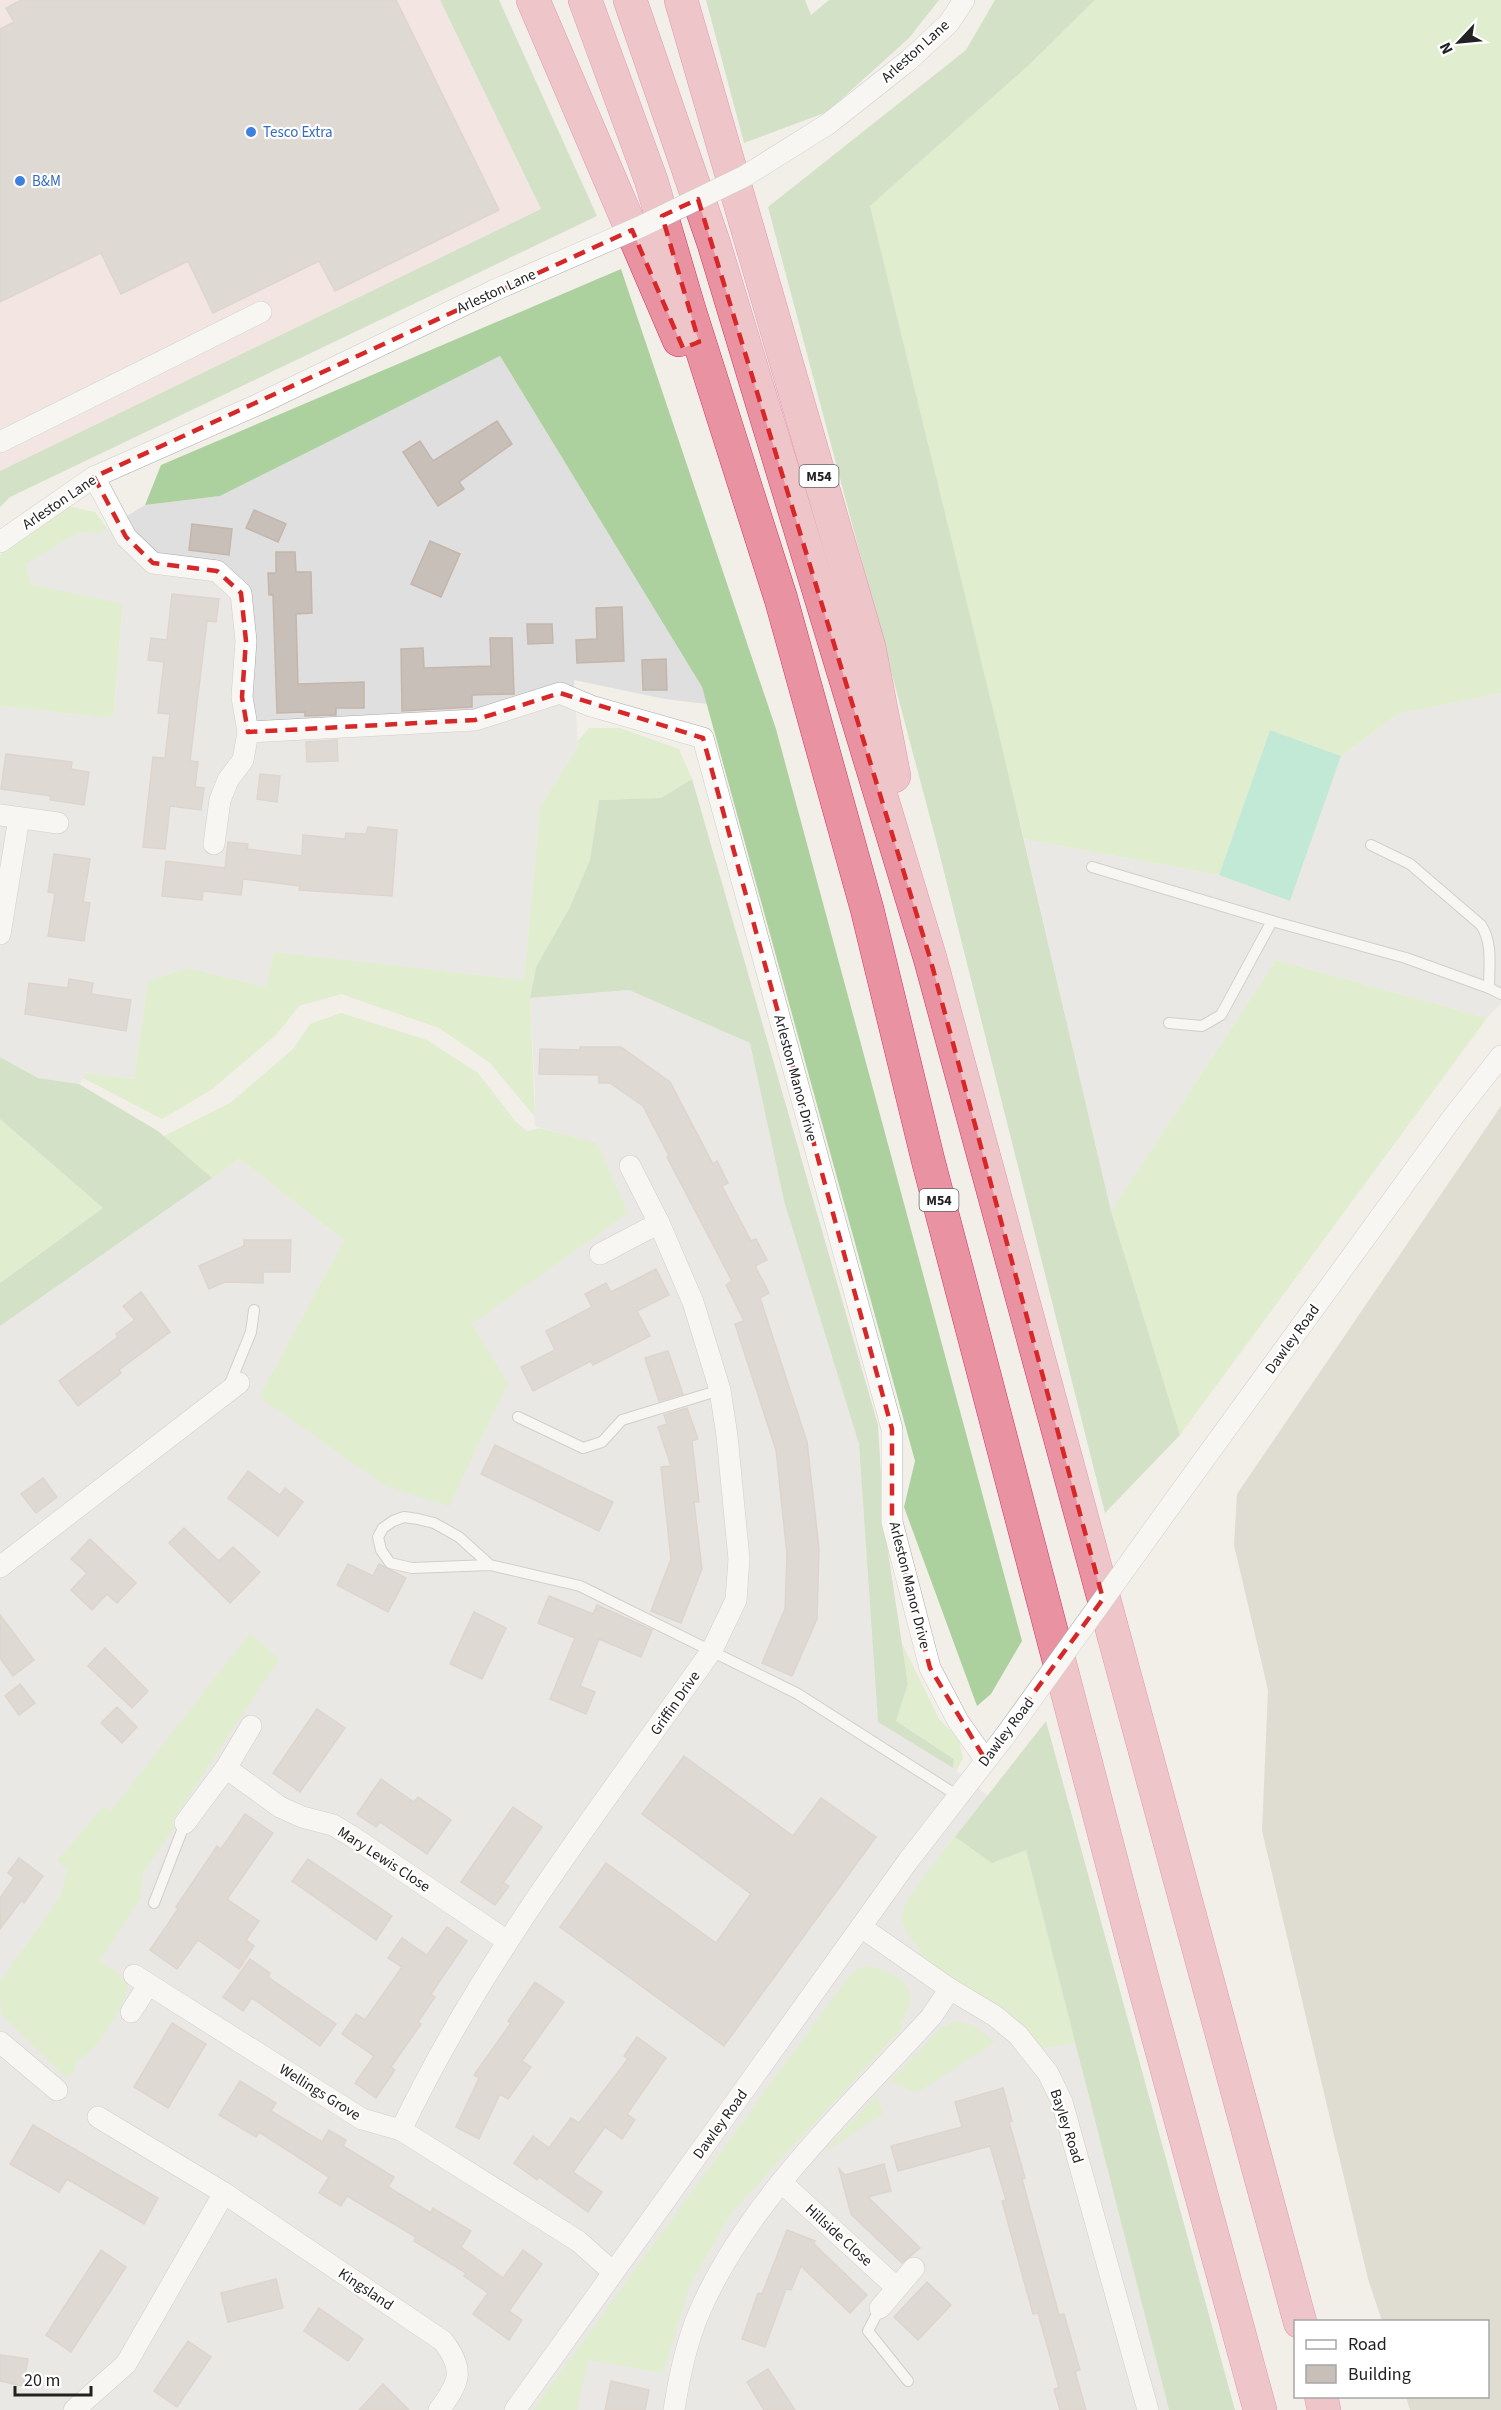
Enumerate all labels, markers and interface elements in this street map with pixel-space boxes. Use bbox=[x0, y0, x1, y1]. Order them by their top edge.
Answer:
north arrow bbox=[1429, 12, 1489, 72]
street label: Arleston Lane bbox=[877, 15, 954, 88]
text: N bbox=[1434, 39, 1459, 58]
place label: Tesco Extra bbox=[263, 122, 333, 143]
marker: Tesco Extra bbox=[244, 125, 258, 139]
place label: B&M bbox=[32, 171, 61, 192]
marker: B&M bbox=[13, 174, 27, 188]
street label: Arleston Lane bbox=[453, 264, 539, 319]
road number: M54 bbox=[800, 465, 838, 487]
street label: Arleston Lane bbox=[18, 470, 101, 535]
street label: Arleston Manor Drive bbox=[769, 1012, 823, 1144]
road number: M54 bbox=[920, 1189, 958, 1211]
street label: Dawley Road bbox=[1260, 1300, 1325, 1378]
street label: Arleston Manor Drive bbox=[884, 1519, 935, 1651]
street label: Griffin Drive bbox=[646, 1667, 705, 1740]
street label: Dawley Road bbox=[974, 1694, 1039, 1771]
street label: Mary Lewis Close bbox=[333, 1822, 434, 1897]
street label: Wellings Grove bbox=[275, 2059, 364, 2126]
street label: Dawley Road bbox=[688, 2085, 753, 2163]
street label: Bayley Road bbox=[1045, 2086, 1088, 2166]
street label: Hillside Close bbox=[800, 2199, 877, 2271]
street label: Kingsland bbox=[334, 2263, 397, 2316]
legend bbox=[1294, 2320, 1489, 2398]
text: Road bbox=[1348, 2332, 1387, 2357]
scale bar bbox=[15, 2359, 92, 2397]
text: Building bbox=[1348, 2362, 1411, 2387]
text: 20 m bbox=[24, 2368, 60, 2393]

